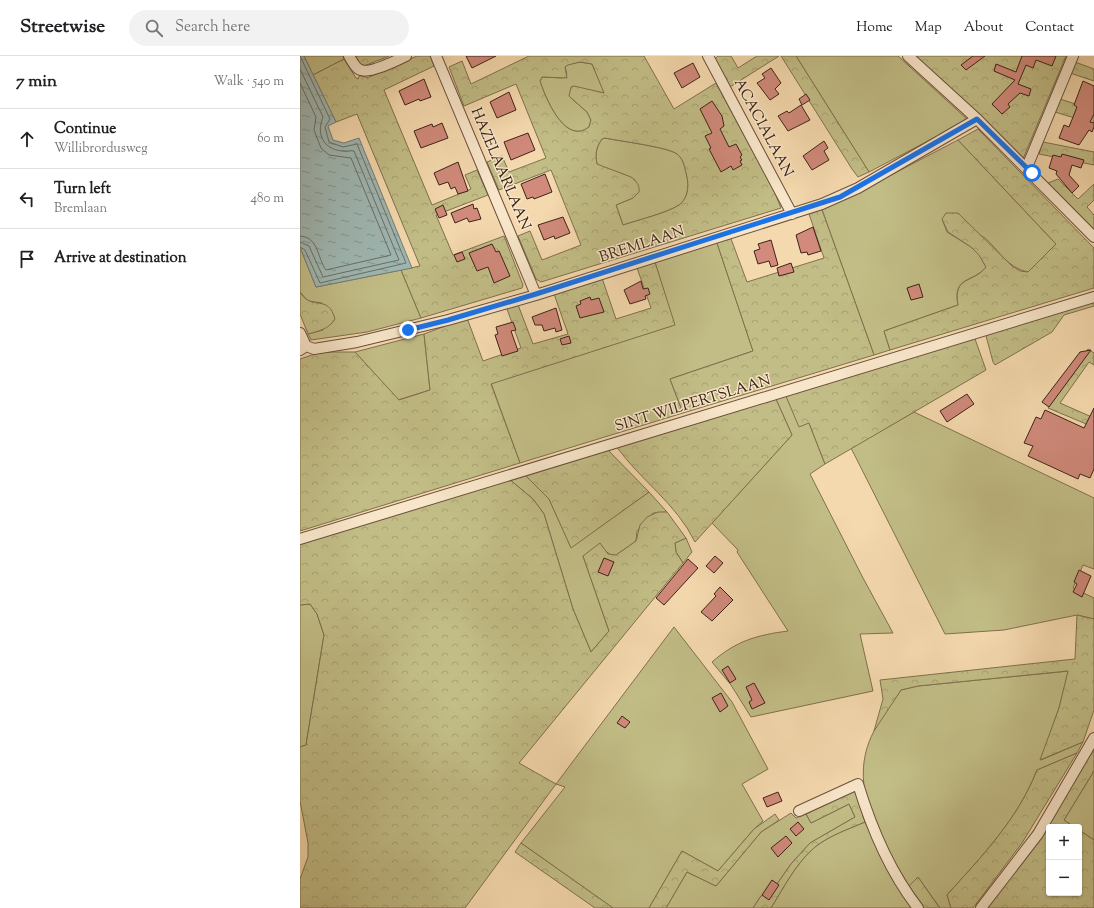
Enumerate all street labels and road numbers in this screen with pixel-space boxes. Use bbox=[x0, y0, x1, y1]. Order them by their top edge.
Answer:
street label: ACACIALAAN bbox=[728, 75, 798, 181]
street label: HAZELAARLAAN bbox=[465, 105, 535, 233]
street label: BREMLAAN bbox=[597, 221, 687, 269]
street label: SINT WILPERTSLAAN bbox=[612, 370, 774, 438]

